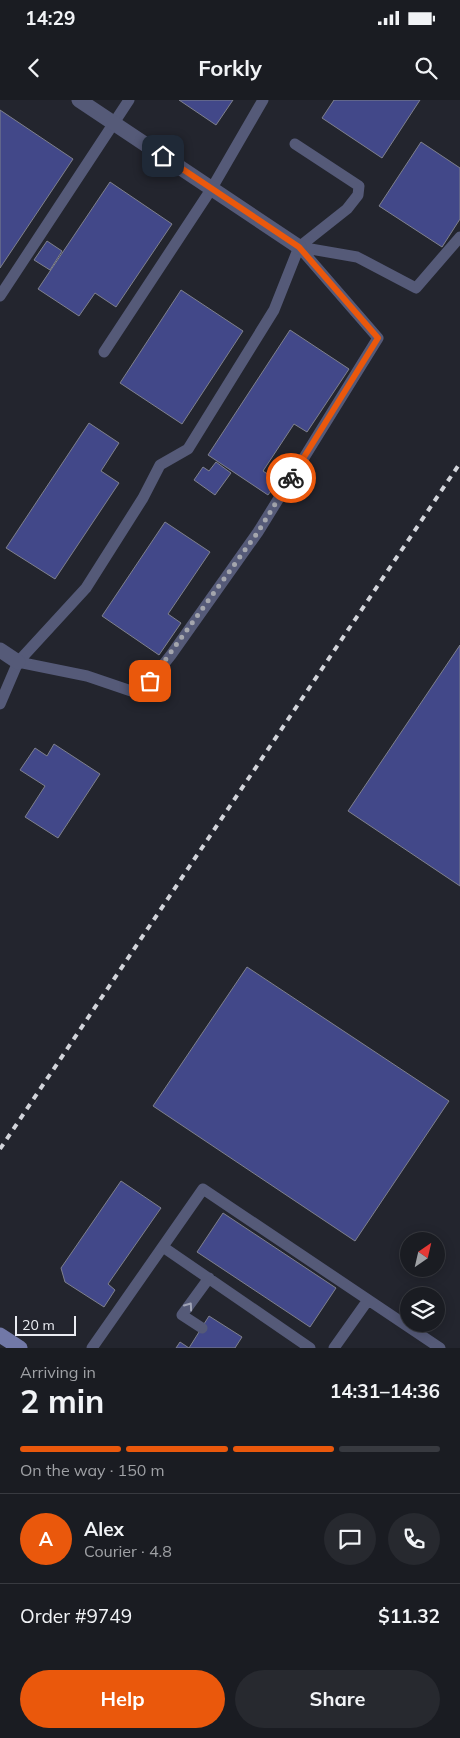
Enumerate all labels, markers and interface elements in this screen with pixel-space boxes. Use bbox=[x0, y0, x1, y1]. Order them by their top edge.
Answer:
text: 14:29 bbox=[25, 6, 75, 30]
icon: back bbox=[20, 54, 48, 82]
text: Forkly bbox=[198, 54, 262, 82]
icon: search bbox=[412, 54, 440, 82]
pin bbox=[142, 135, 184, 177]
icon: home bbox=[149, 142, 177, 170]
courier bbox=[266, 453, 316, 503]
icon: bike bbox=[277, 464, 305, 492]
pin bbox=[129, 660, 171, 702]
icon: bag bbox=[136, 667, 164, 695]
north arrow bbox=[400, 1232, 445, 1278]
map controls bbox=[400, 1232, 445, 1332]
button: layers bbox=[400, 1287, 445, 1332]
one-way arrow bbox=[183, 1302, 192, 1312]
scale bar bbox=[15, 1313, 76, 1336]
text: 20 m bbox=[22, 1316, 55, 1334]
text: Arriving in bbox=[20, 1362, 96, 1382]
text: 14:31–14:36 bbox=[330, 1379, 440, 1403]
text: 2 min bbox=[20, 1381, 104, 1421]
text: On the way · 150 m bbox=[20, 1460, 165, 1480]
button: chat bbox=[324, 1513, 376, 1565]
button: phone bbox=[388, 1513, 440, 1565]
text: Alex bbox=[84, 1517, 124, 1541]
text: A bbox=[39, 1527, 53, 1551]
text: Courier · 4.8 bbox=[84, 1541, 172, 1561]
text: Order #9749 bbox=[20, 1604, 132, 1628]
text: $11.32 bbox=[378, 1604, 440, 1628]
button: Help bbox=[20, 1670, 225, 1728]
button: Share bbox=[235, 1670, 440, 1728]

